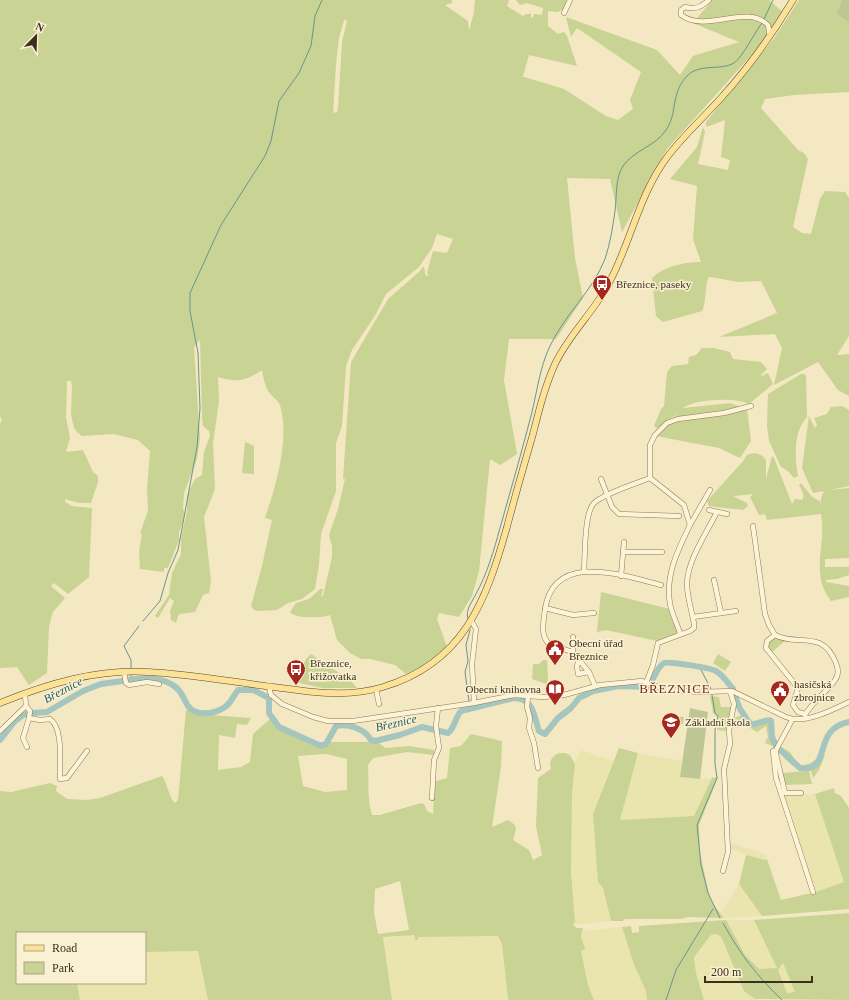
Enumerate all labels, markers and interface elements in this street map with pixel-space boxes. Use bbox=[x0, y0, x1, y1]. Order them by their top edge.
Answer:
north arrow bbox=[16, 16, 56, 56]
text: N bbox=[34, 20, 46, 34]
bus stop icon: Březnice, paseky bbox=[591, 273, 613, 301]
place label: Březnice, paseky bbox=[616, 278, 692, 290]
place label: Obecní úřad Březnice bbox=[569, 637, 624, 662]
public building icon: Obecní úřad Březnice bbox=[544, 638, 566, 666]
place label: Březnice, křižovatka bbox=[310, 657, 357, 682]
bus stop icon: Březnice, křižovatka bbox=[285, 658, 307, 686]
water label: Březnice bbox=[41, 674, 85, 706]
library icon: Obecní knihovna bbox=[544, 678, 566, 706]
place label: hasičská zbrojnice bbox=[794, 678, 835, 703]
public building icon: hasičská zbrojnice bbox=[769, 679, 791, 707]
district label: BŘEZNICE bbox=[639, 681, 711, 696]
place label: Obecní knihovna bbox=[466, 683, 541, 695]
water label: Březnice bbox=[374, 711, 419, 735]
school or university icon: Základní škola bbox=[660, 711, 682, 739]
place label: Základní škola bbox=[685, 716, 750, 728]
legend bbox=[16, 932, 146, 984]
text: Road bbox=[52, 941, 77, 955]
scale bar bbox=[705, 958, 812, 984]
text: Park bbox=[52, 961, 74, 975]
text: 200 m bbox=[711, 965, 742, 979]

